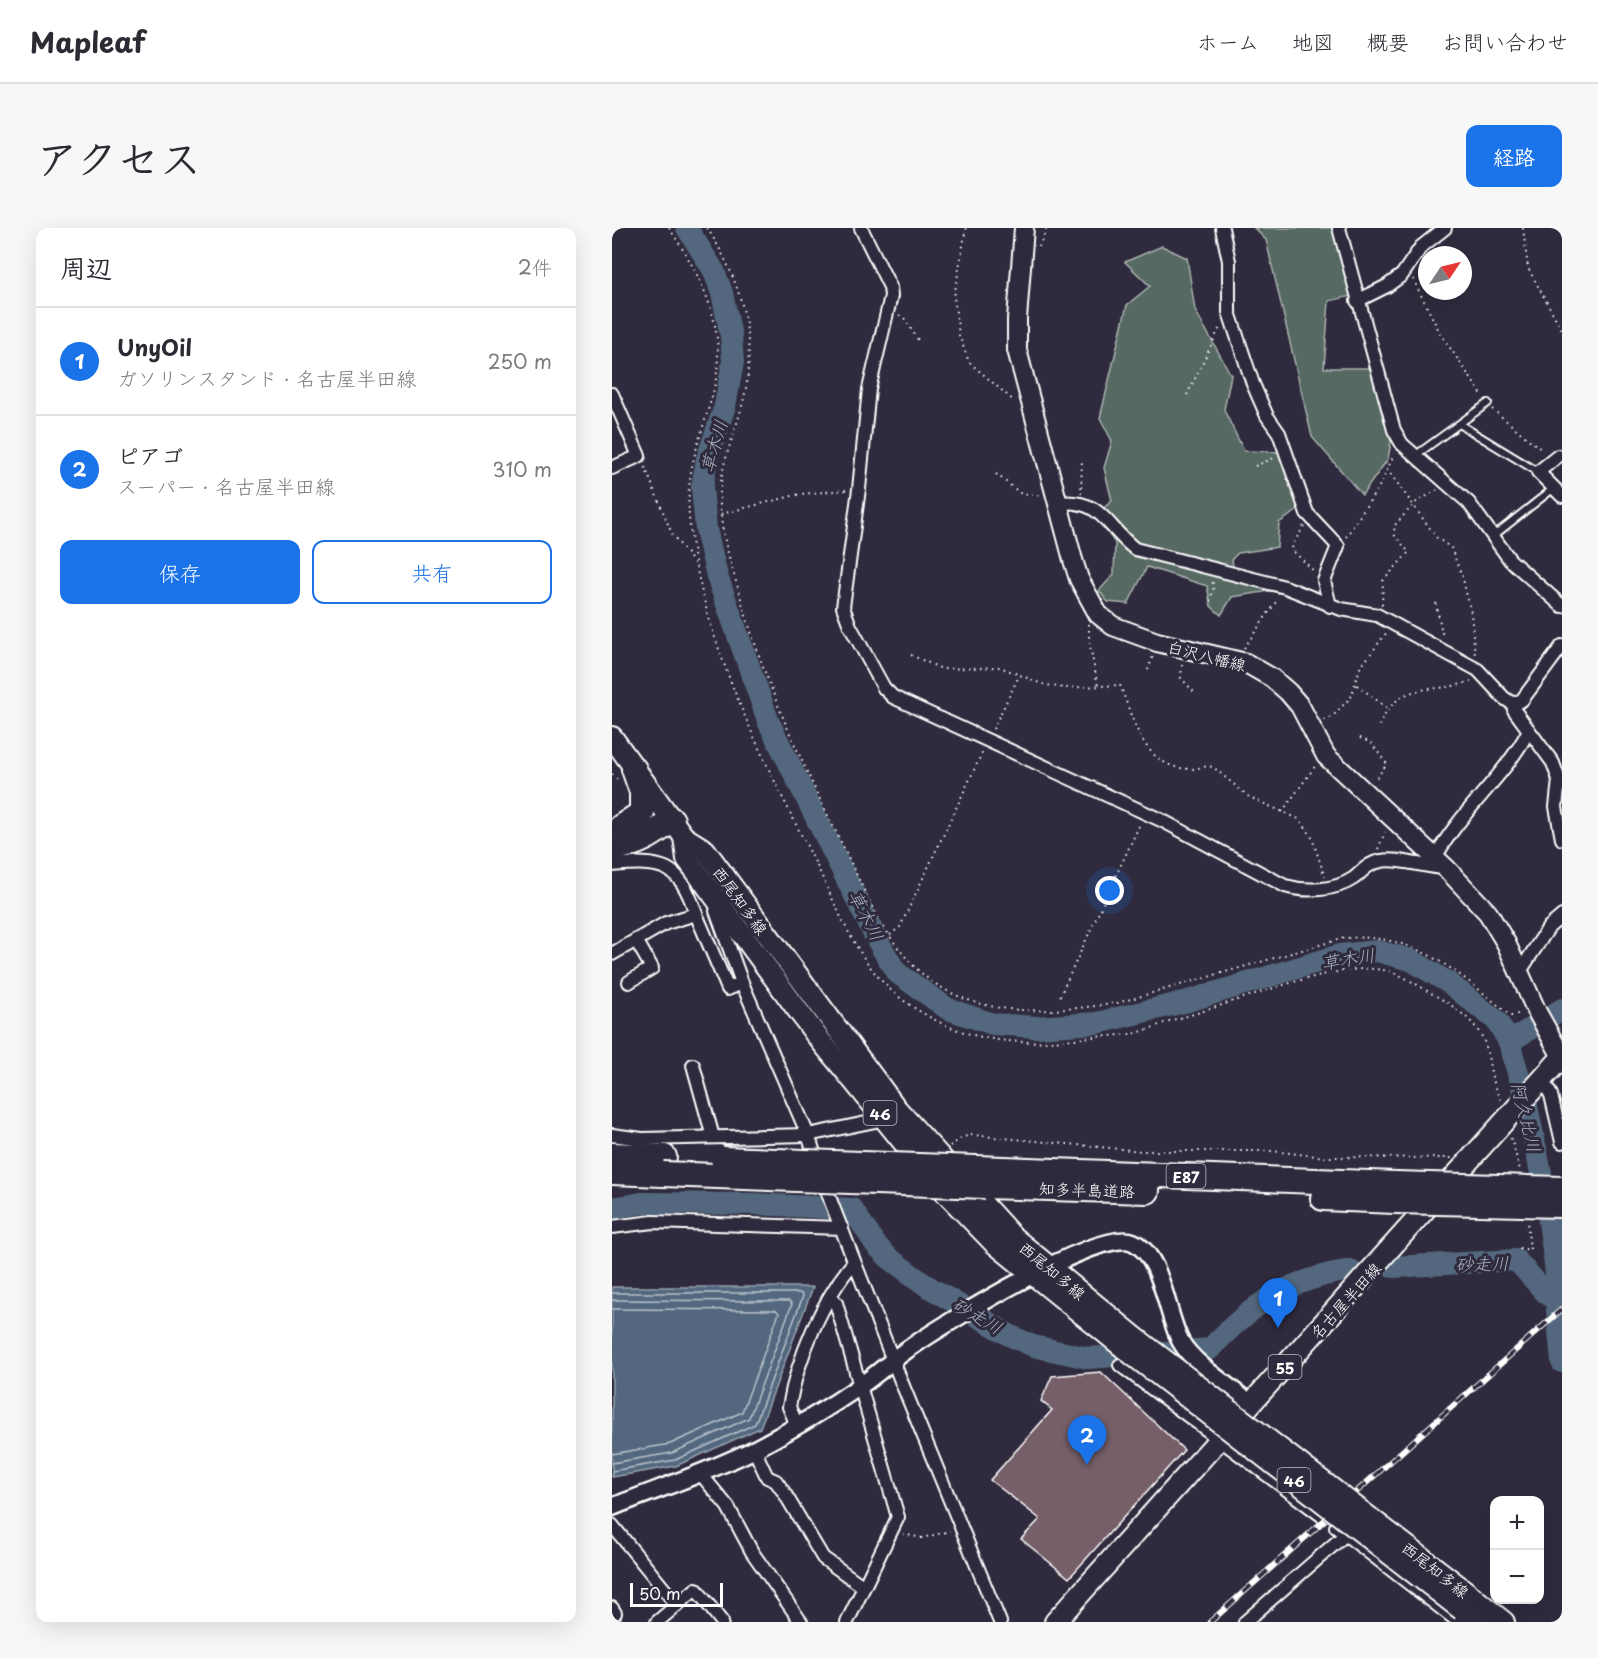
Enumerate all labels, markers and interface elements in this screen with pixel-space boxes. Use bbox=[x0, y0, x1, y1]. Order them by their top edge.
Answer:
text: Mapleaf bbox=[30, 20, 146, 63]
text: ホーム bbox=[1197, 25, 1259, 57]
text: 地図 bbox=[1292, 25, 1334, 57]
text: 概要 bbox=[1367, 25, 1409, 57]
text: お問い合わせ bbox=[1442, 25, 1568, 57]
text: アクセス bbox=[36, 125, 201, 188]
button: 経路 bbox=[1466, 125, 1562, 187]
north arrow bbox=[1418, 246, 1472, 300]
text: 周辺 bbox=[60, 248, 112, 287]
text: 2件 bbox=[518, 252, 552, 282]
text: UnyOil bbox=[117, 330, 192, 363]
text: 1 bbox=[75, 346, 84, 376]
text: 250 m bbox=[488, 346, 552, 376]
text: ガソリンスタンド · 名古屋半田線 bbox=[117, 363, 416, 393]
water label: 草木川 bbox=[693, 416, 733, 476]
text: ピアゴ bbox=[117, 438, 183, 471]
text: 2 bbox=[72, 454, 87, 484]
text: 310 m bbox=[492, 454, 552, 484]
text: スーパー · 名古屋半田線 bbox=[117, 471, 335, 501]
button: 保存 bbox=[60, 540, 300, 604]
button: 共有 bbox=[312, 540, 552, 604]
street label: 白沢八幡線 bbox=[1165, 634, 1249, 676]
street label: 西尾知多線 bbox=[708, 861, 774, 939]
your location bbox=[1095, 876, 1124, 905]
water label: 草木川 bbox=[843, 885, 891, 945]
water label: 草木川 bbox=[1319, 940, 1377, 976]
water label: 阿久比川 bbox=[1505, 1079, 1549, 1155]
road number: 46 bbox=[864, 1101, 896, 1125]
road number: E87 bbox=[1166, 1164, 1206, 1188]
street label: 知多半島道路 bbox=[1039, 1175, 1135, 1203]
street label: 西尾知多線 bbox=[1015, 1235, 1091, 1305]
water label: 砂走川 bbox=[1455, 1249, 1509, 1277]
street label: 名古屋半田線 bbox=[1304, 1256, 1386, 1344]
pin: 1 bbox=[1258, 1278, 1298, 1328]
water label: 砂走川 bbox=[948, 1290, 1008, 1340]
road number: 55 bbox=[1268, 1355, 1302, 1379]
pin: 2 bbox=[1068, 1416, 1106, 1465]
road number: 46 bbox=[1278, 1468, 1310, 1492]
map controls bbox=[1490, 1496, 1544, 1604]
button: + bbox=[1490, 1496, 1544, 1550]
street label: 西尾知多線 bbox=[1397, 1535, 1475, 1603]
button: − bbox=[1490, 1550, 1544, 1604]
scale bar bbox=[630, 1580, 723, 1608]
text: 50 m bbox=[639, 1581, 680, 1605]

